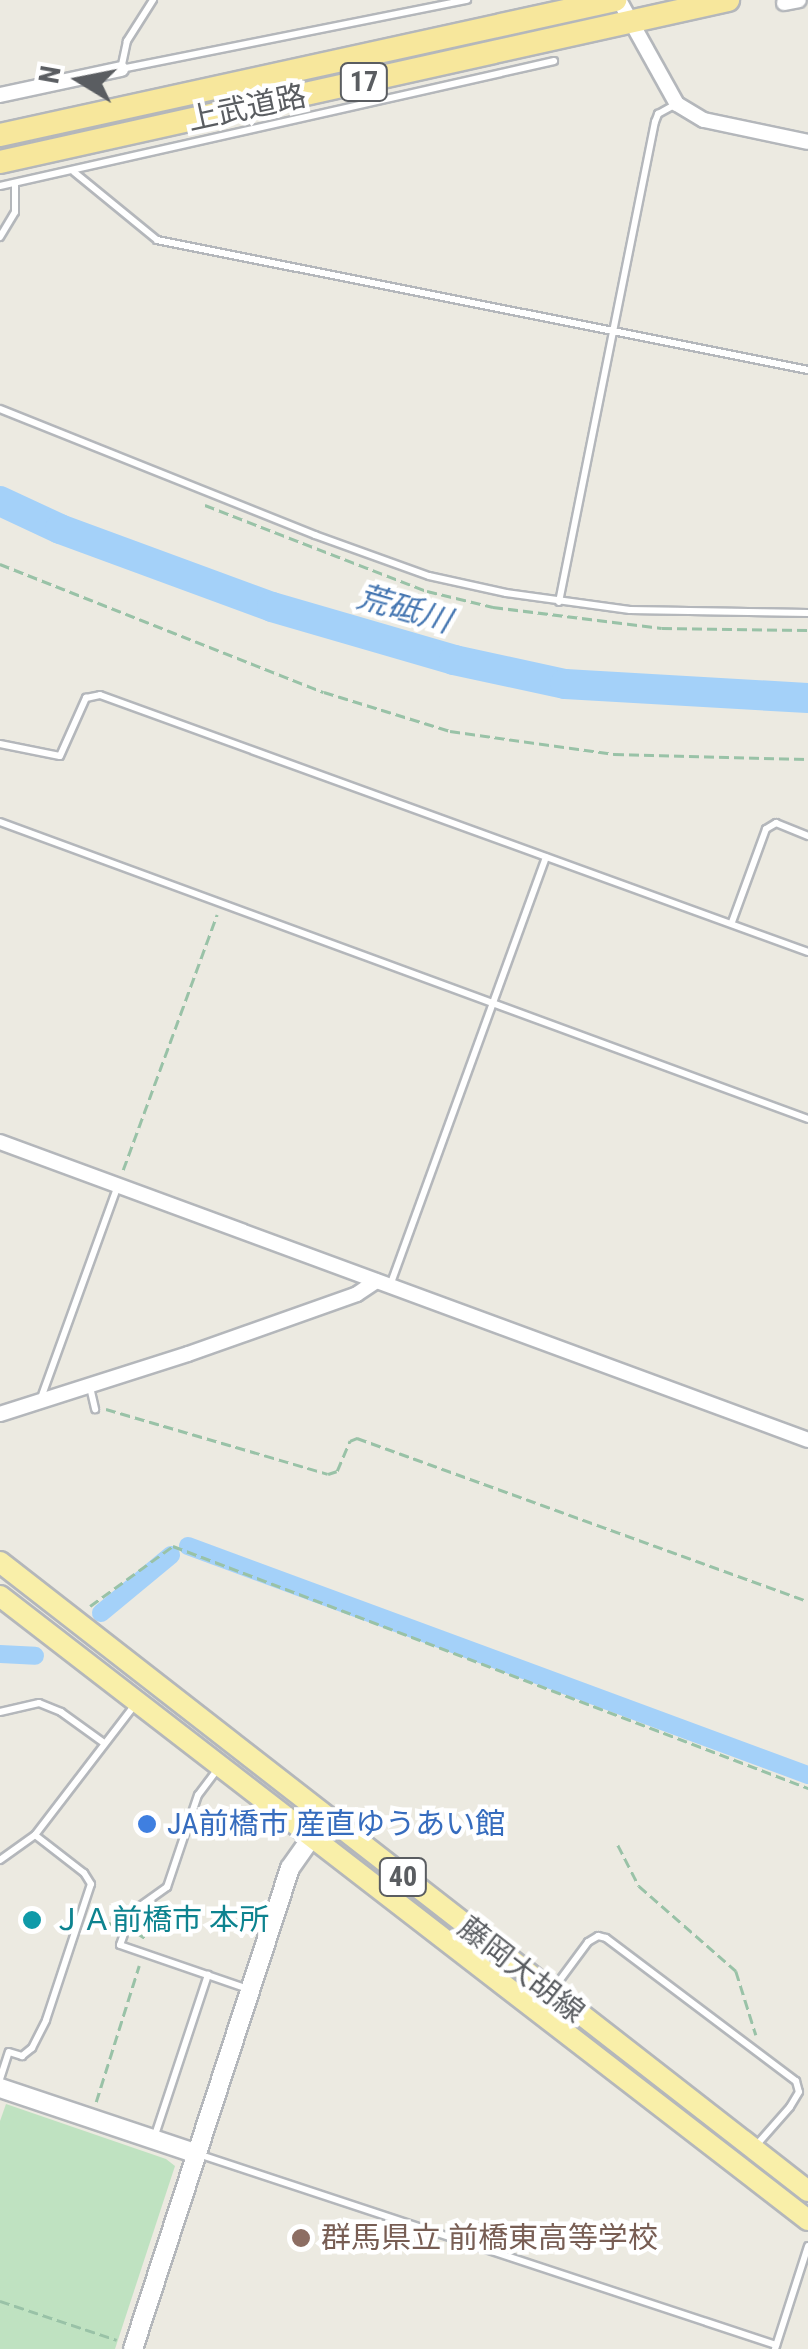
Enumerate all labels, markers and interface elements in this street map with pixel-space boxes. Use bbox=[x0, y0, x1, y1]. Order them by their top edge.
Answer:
north arrow bbox=[30, 30, 130, 130]
road number: 17 bbox=[339, 59, 389, 105]
text: N bbox=[32, 63, 68, 86]
street label: 上武道路 bbox=[185, 78, 309, 138]
water label: 荒砥川 bbox=[353, 577, 455, 641]
place label: JA前橋市 産直ゆうあい館 bbox=[167, 1806, 505, 1842]
marker: JA前橋市 産直ゆうあい館 bbox=[136, 1813, 158, 1835]
road number: 40 bbox=[378, 1854, 428, 1900]
place label: ＪＡ前橋市 本所 bbox=[52, 1902, 269, 1938]
marker: ＪＡ前橋市 本所 bbox=[21, 1909, 43, 1931]
street label: 藤岡大胡線 bbox=[451, 1910, 591, 2030]
place label: 群馬県立 前橋東高等学校 bbox=[321, 2220, 658, 2256]
marker: 群馬県立 前橋東高等学校 bbox=[290, 2227, 312, 2249]

